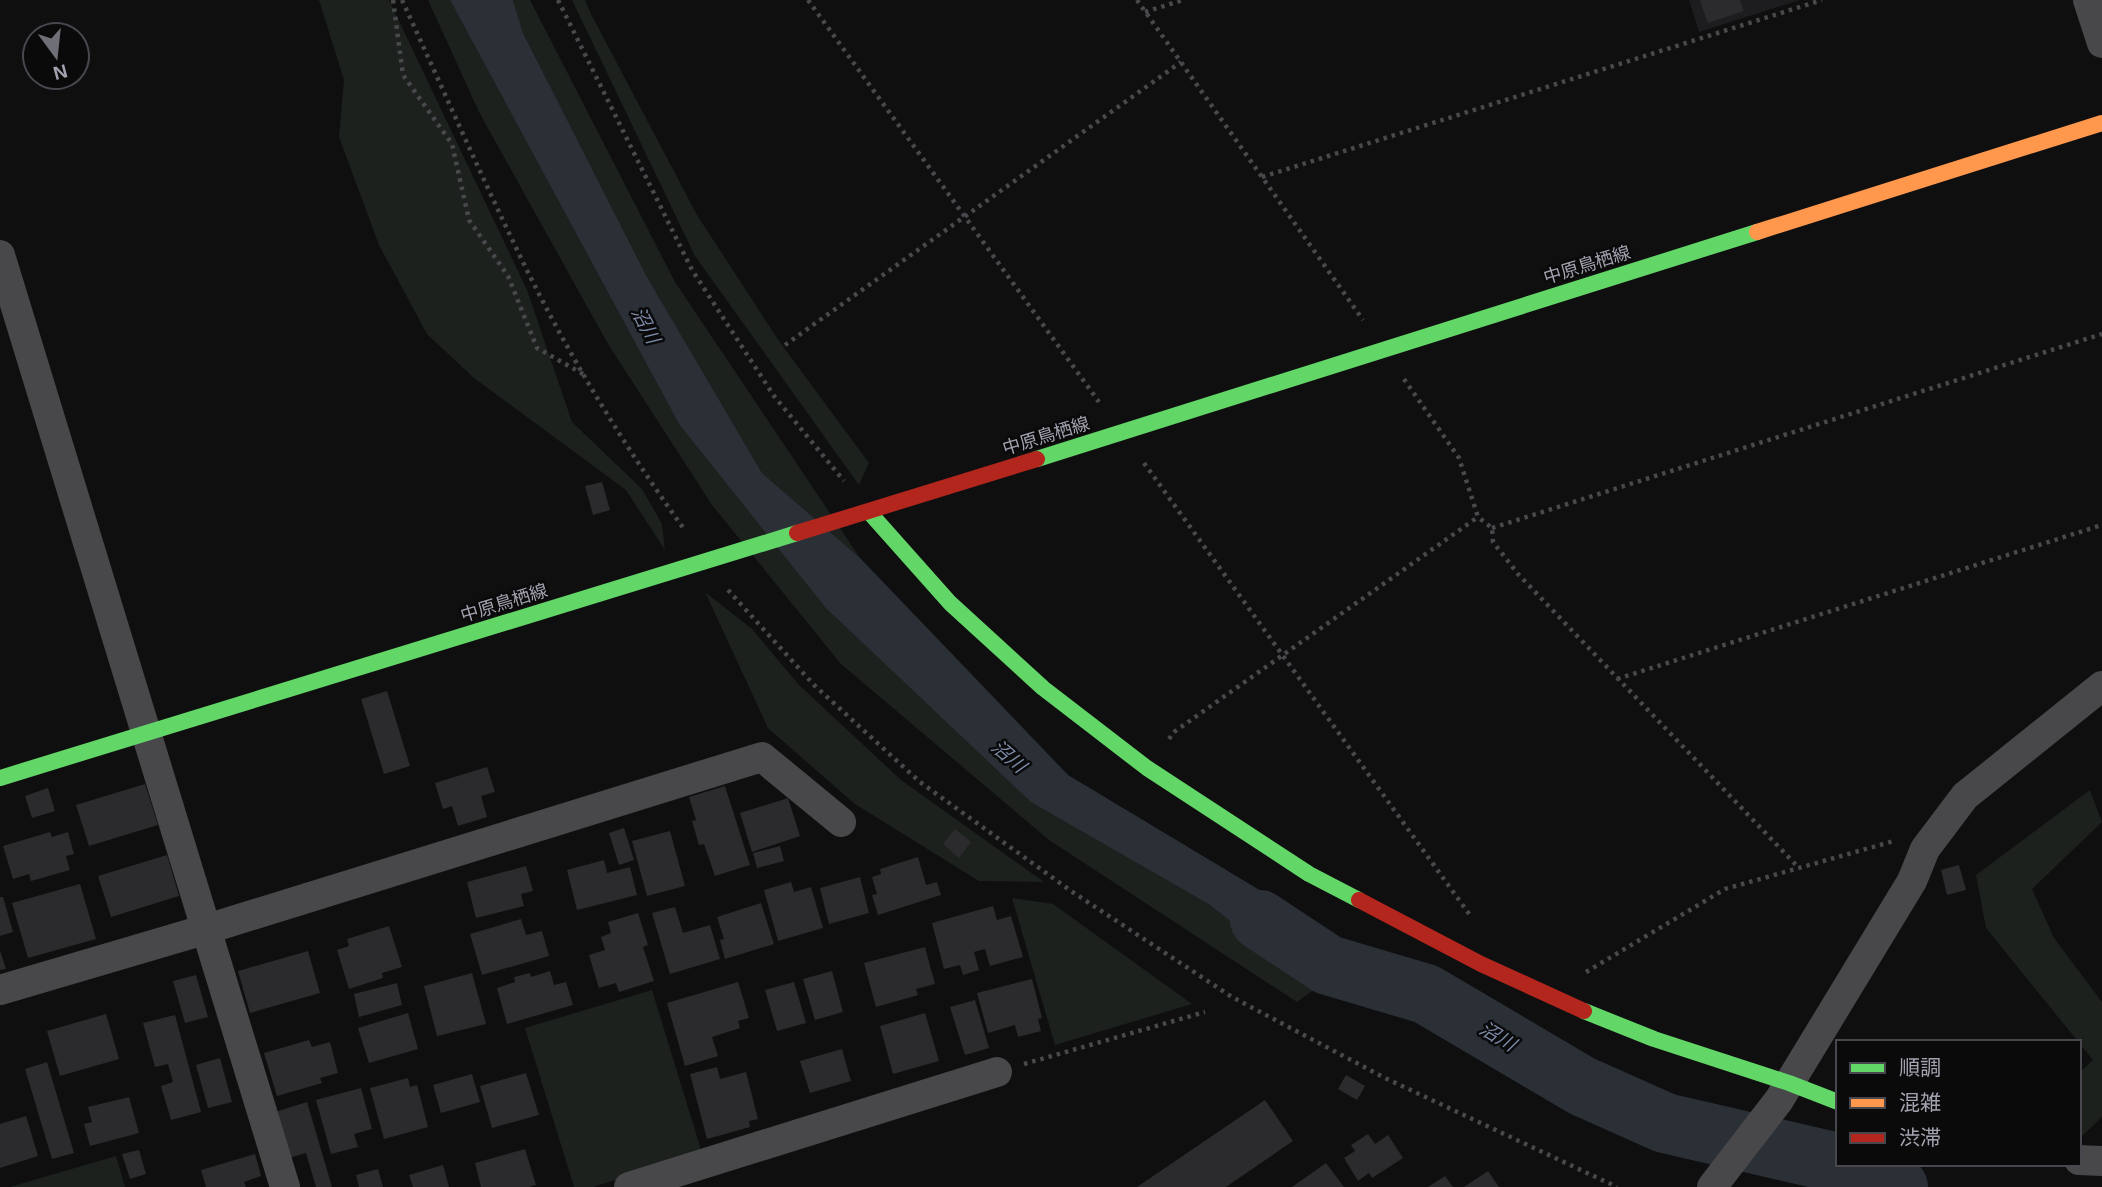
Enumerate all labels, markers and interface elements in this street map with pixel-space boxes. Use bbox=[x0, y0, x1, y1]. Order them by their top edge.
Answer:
north arrow bbox=[21, 21, 91, 91]
text: N bbox=[51, 60, 70, 84]
street label: 中原鳥栖線 bbox=[1541, 242, 1633, 288]
water label: 沼川 bbox=[627, 304, 665, 349]
street label: 中原鳥栖線 bbox=[1000, 413, 1092, 459]
street label: 中原鳥栖線 bbox=[458, 580, 550, 626]
water label: 沼川 bbox=[987, 736, 1031, 778]
water label: 沼川 bbox=[1476, 1018, 1521, 1056]
legend bbox=[1836, 1040, 2081, 1166]
text: 順調 bbox=[1899, 1056, 1941, 1079]
text: 混雑 bbox=[1899, 1091, 1941, 1114]
text: 渋滞 bbox=[1899, 1126, 1941, 1149]

